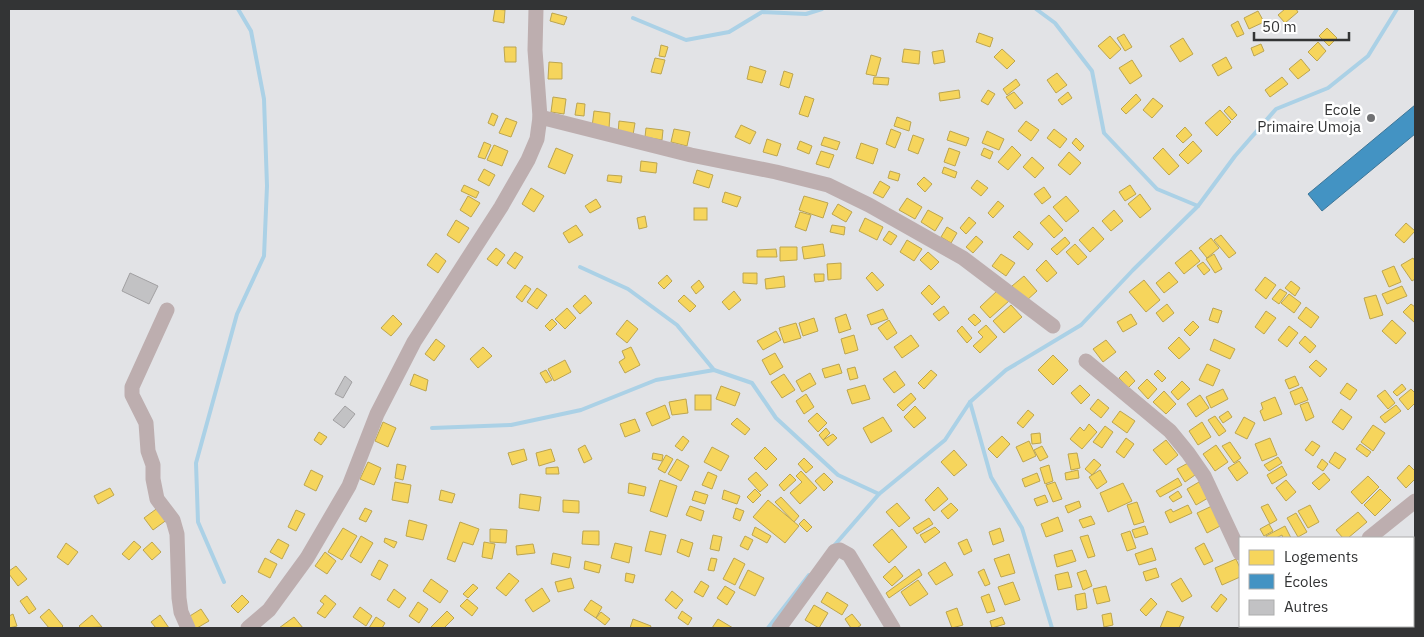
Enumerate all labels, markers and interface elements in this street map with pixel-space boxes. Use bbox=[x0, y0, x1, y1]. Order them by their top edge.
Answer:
scale bar bbox=[1254, 10, 1349, 42]
text: 50 m bbox=[1262, 17, 1297, 36]
place label: Ecole Primaire Umoja bbox=[1257, 100, 1361, 136]
marker: Ecole Primaire Umoja bbox=[1365, 112, 1377, 124]
legend bbox=[1239, 537, 1414, 627]
text: Logements bbox=[1284, 547, 1358, 566]
text: Écoles bbox=[1284, 572, 1328, 591]
text: Autres bbox=[1284, 597, 1328, 616]

